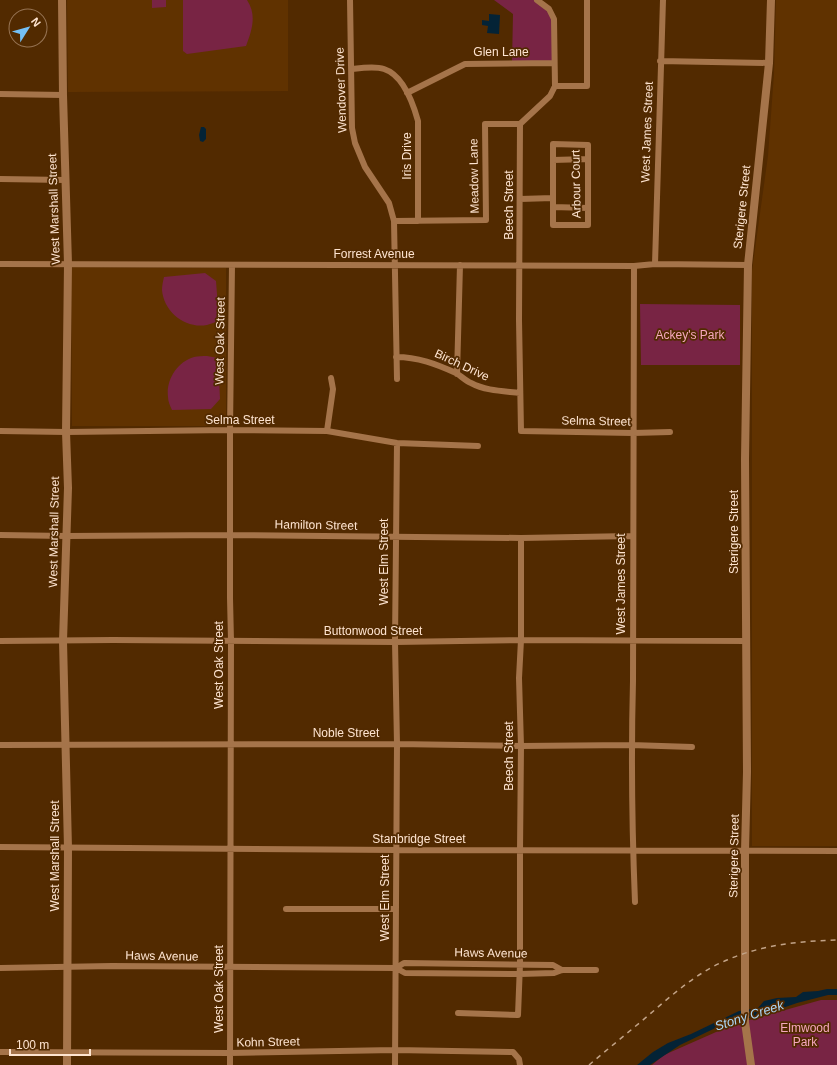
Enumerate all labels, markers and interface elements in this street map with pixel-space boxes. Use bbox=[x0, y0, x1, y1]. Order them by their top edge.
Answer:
north arrow bbox=[8, 8, 48, 48]
text: N bbox=[29, 15, 43, 29]
street label: Glen Lane bbox=[473, 45, 529, 59]
street label: Wendover Drive bbox=[332, 47, 349, 133]
street label: West James Street bbox=[638, 81, 656, 183]
street label: Iris Drive bbox=[400, 132, 414, 180]
street label: Meadow Lane bbox=[466, 138, 482, 214]
street label: Arbour Court bbox=[568, 149, 584, 218]
street label: West Marshall Street bbox=[45, 153, 63, 265]
street label: Sterigere Street bbox=[731, 164, 753, 250]
street label: Beech Street bbox=[502, 170, 516, 240]
street label: Forrest Avenue bbox=[333, 247, 415, 261]
street label: West Oak Street bbox=[212, 296, 228, 385]
park label: Ackey's Park bbox=[656, 328, 725, 342]
street label: Birch Drive bbox=[432, 346, 492, 384]
street label: Selma Street bbox=[205, 413, 275, 427]
street label: Selma Street bbox=[561, 413, 631, 429]
street label: West Marshall Street bbox=[46, 476, 62, 588]
street label: Sterigere Street bbox=[727, 489, 741, 574]
street label: Hamilton Street bbox=[275, 517, 358, 533]
street label: West Elm Street bbox=[377, 518, 391, 605]
street label: West James Street bbox=[614, 533, 628, 635]
street label: West Oak Street bbox=[212, 620, 226, 709]
street label: Buttonwood Street bbox=[324, 624, 423, 638]
street label: Beech Street bbox=[502, 721, 516, 791]
street label: Noble Street bbox=[313, 726, 380, 740]
street label: West Marshall Street bbox=[48, 800, 62, 912]
street label: Sterigere Street bbox=[726, 813, 742, 898]
street label: Stanbridge Street bbox=[372, 832, 466, 846]
street label: West Elm Street bbox=[378, 854, 392, 941]
street label: West Oak Street bbox=[212, 944, 226, 1033]
street label: Haws Avenue bbox=[454, 945, 528, 961]
street label: Haws Avenue bbox=[125, 948, 199, 964]
water label: Stony Creek bbox=[713, 997, 787, 1034]
park label: Elmwood Park bbox=[780, 1021, 830, 1049]
scale bar bbox=[10, 1031, 90, 1057]
street label: Kohn Street bbox=[236, 1034, 300, 1050]
text: 100 m bbox=[16, 1038, 49, 1052]

